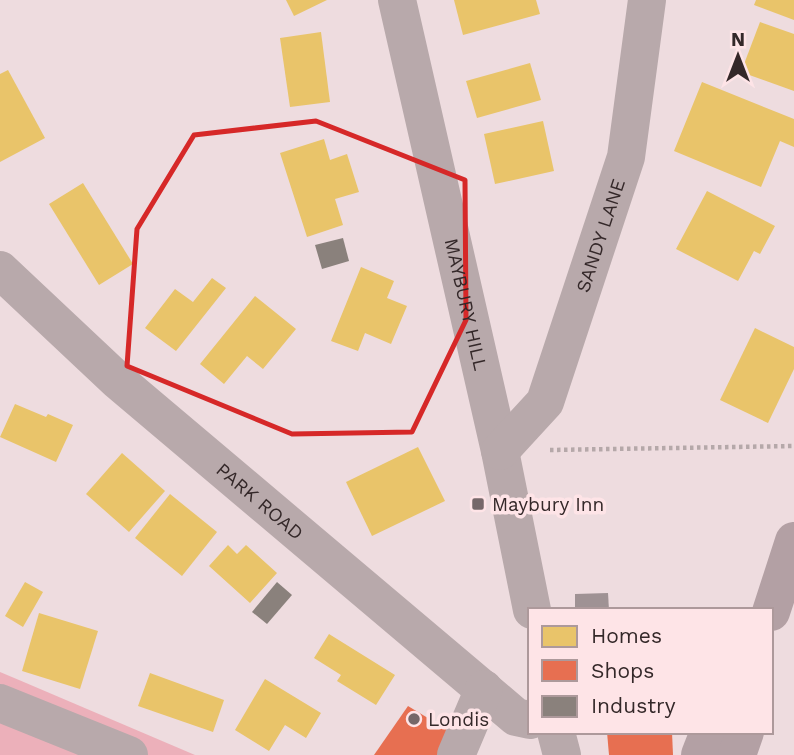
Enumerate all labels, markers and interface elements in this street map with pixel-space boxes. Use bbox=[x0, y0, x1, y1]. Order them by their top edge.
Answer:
north arrow bbox=[703, 21, 773, 91]
text: N bbox=[731, 28, 745, 51]
street label: SANDY LANE bbox=[571, 176, 630, 295]
street label: MAYBURY HILL bbox=[440, 236, 492, 373]
street label: PARK ROAD bbox=[212, 458, 308, 545]
place label: Maybury Inn bbox=[492, 493, 604, 516]
marker: Maybury Inn bbox=[470, 496, 486, 512]
legend bbox=[528, 608, 773, 734]
text: Homes bbox=[591, 623, 662, 648]
text: Shops bbox=[591, 658, 654, 683]
text: Industry bbox=[591, 693, 676, 718]
place label: Londis bbox=[428, 708, 489, 731]
marker: Londis bbox=[406, 711, 422, 727]

